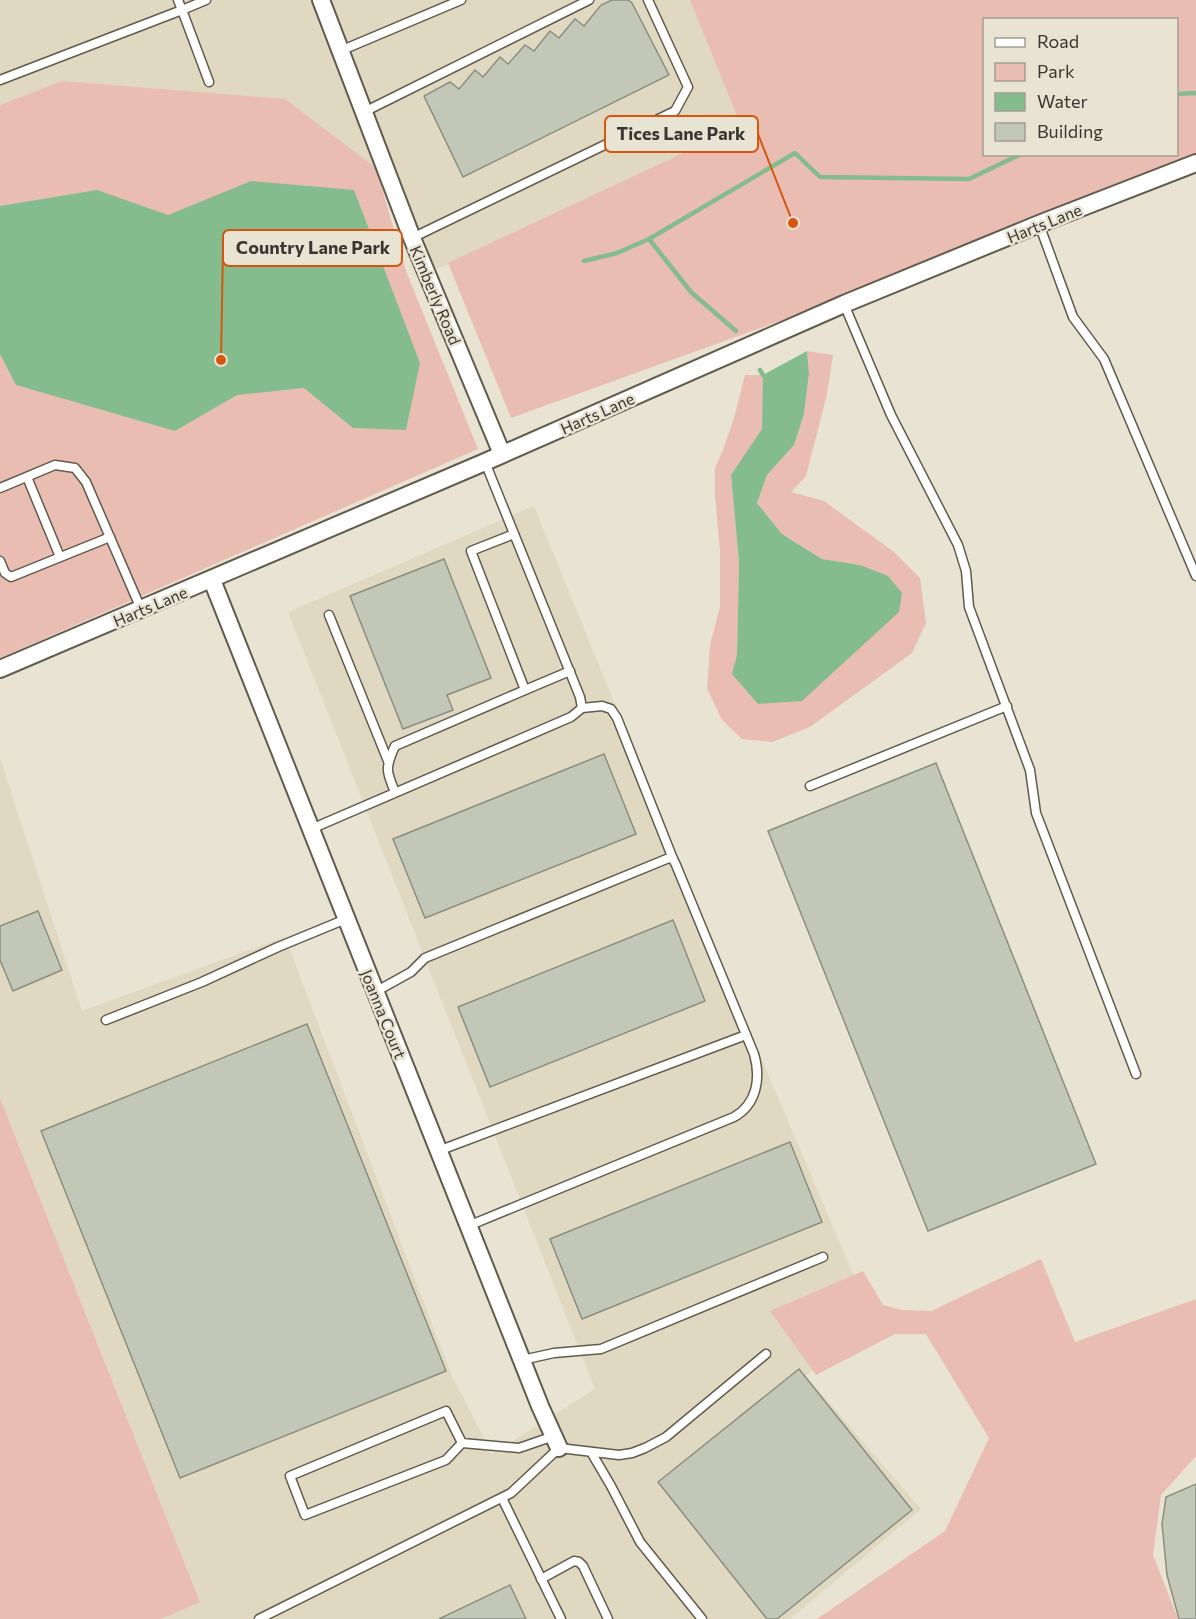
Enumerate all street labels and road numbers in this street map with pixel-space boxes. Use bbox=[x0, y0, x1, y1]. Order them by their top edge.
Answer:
street label: Harts Lane bbox=[1004, 199, 1084, 247]
street label: Kimberly Road bbox=[407, 243, 465, 347]
street label: Harts Lane bbox=[557, 388, 637, 438]
street label: Harts Lane bbox=[110, 582, 190, 630]
street label: Joanna Court bbox=[357, 967, 411, 1062]

